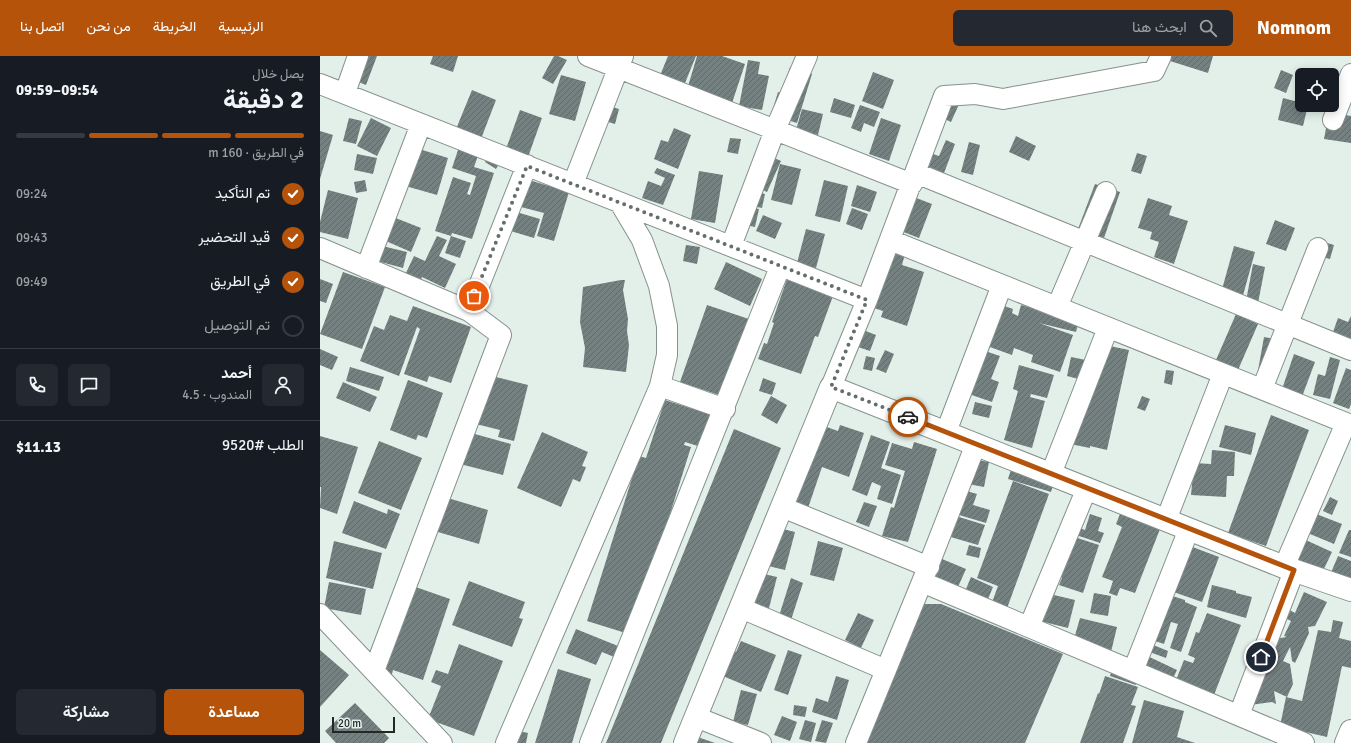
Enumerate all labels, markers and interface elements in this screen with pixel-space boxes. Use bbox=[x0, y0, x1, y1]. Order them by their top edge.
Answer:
search box bbox=[953, 10, 1233, 46]
text: Nomnom bbox=[1257, 16, 1331, 40]
icon: search bbox=[1197, 17, 1219, 39]
text: اتصل بنا bbox=[20, 18, 65, 35]
text: من نحن bbox=[87, 18, 131, 35]
text: الخريطة bbox=[153, 18, 196, 35]
text: الرئيسية bbox=[218, 18, 263, 35]
text: ابحث هنا bbox=[1132, 18, 1187, 36]
text: يصل خلال bbox=[252, 66, 304, 82]
map controls bbox=[1295, 68, 1339, 112]
button: locate bbox=[1295, 68, 1339, 112]
text: 09:54–09:59 bbox=[16, 81, 98, 99]
text: 2 دقيقة bbox=[223, 84, 304, 116]
text: في الطريق · 160 m bbox=[208, 145, 304, 161]
icon: check bbox=[282, 183, 304, 205]
text: تم التأكيد bbox=[215, 184, 270, 202]
text: 09:24 bbox=[16, 186, 48, 202]
icon: check bbox=[282, 227, 304, 249]
text: قيد التحضير bbox=[198, 228, 270, 246]
text: 09:43 bbox=[16, 230, 48, 246]
icon: check bbox=[282, 271, 304, 293]
text: في الطريق bbox=[210, 272, 270, 290]
text: 09:49 bbox=[16, 274, 48, 290]
pin bbox=[457, 279, 491, 313]
icon: bag bbox=[463, 285, 485, 307]
text: تم التوصيل bbox=[204, 316, 270, 334]
button: phone bbox=[16, 364, 58, 406]
button: chat bbox=[68, 364, 110, 406]
text: أحمد bbox=[221, 364, 252, 382]
button: person bbox=[262, 364, 304, 406]
text: المندوب · 4.5 bbox=[182, 387, 252, 403]
courier bbox=[888, 397, 928, 437]
icon: car bbox=[897, 406, 919, 428]
text: الطلب #9520 bbox=[222, 436, 304, 454]
text: $11.13 bbox=[16, 438, 61, 456]
pin bbox=[1244, 640, 1278, 674]
icon: home bbox=[1250, 646, 1272, 668]
button: مشاركة bbox=[16, 689, 156, 735]
button: مساعدة bbox=[164, 689, 304, 735]
scale bar bbox=[332, 715, 395, 734]
text: 20 m bbox=[338, 717, 361, 730]

